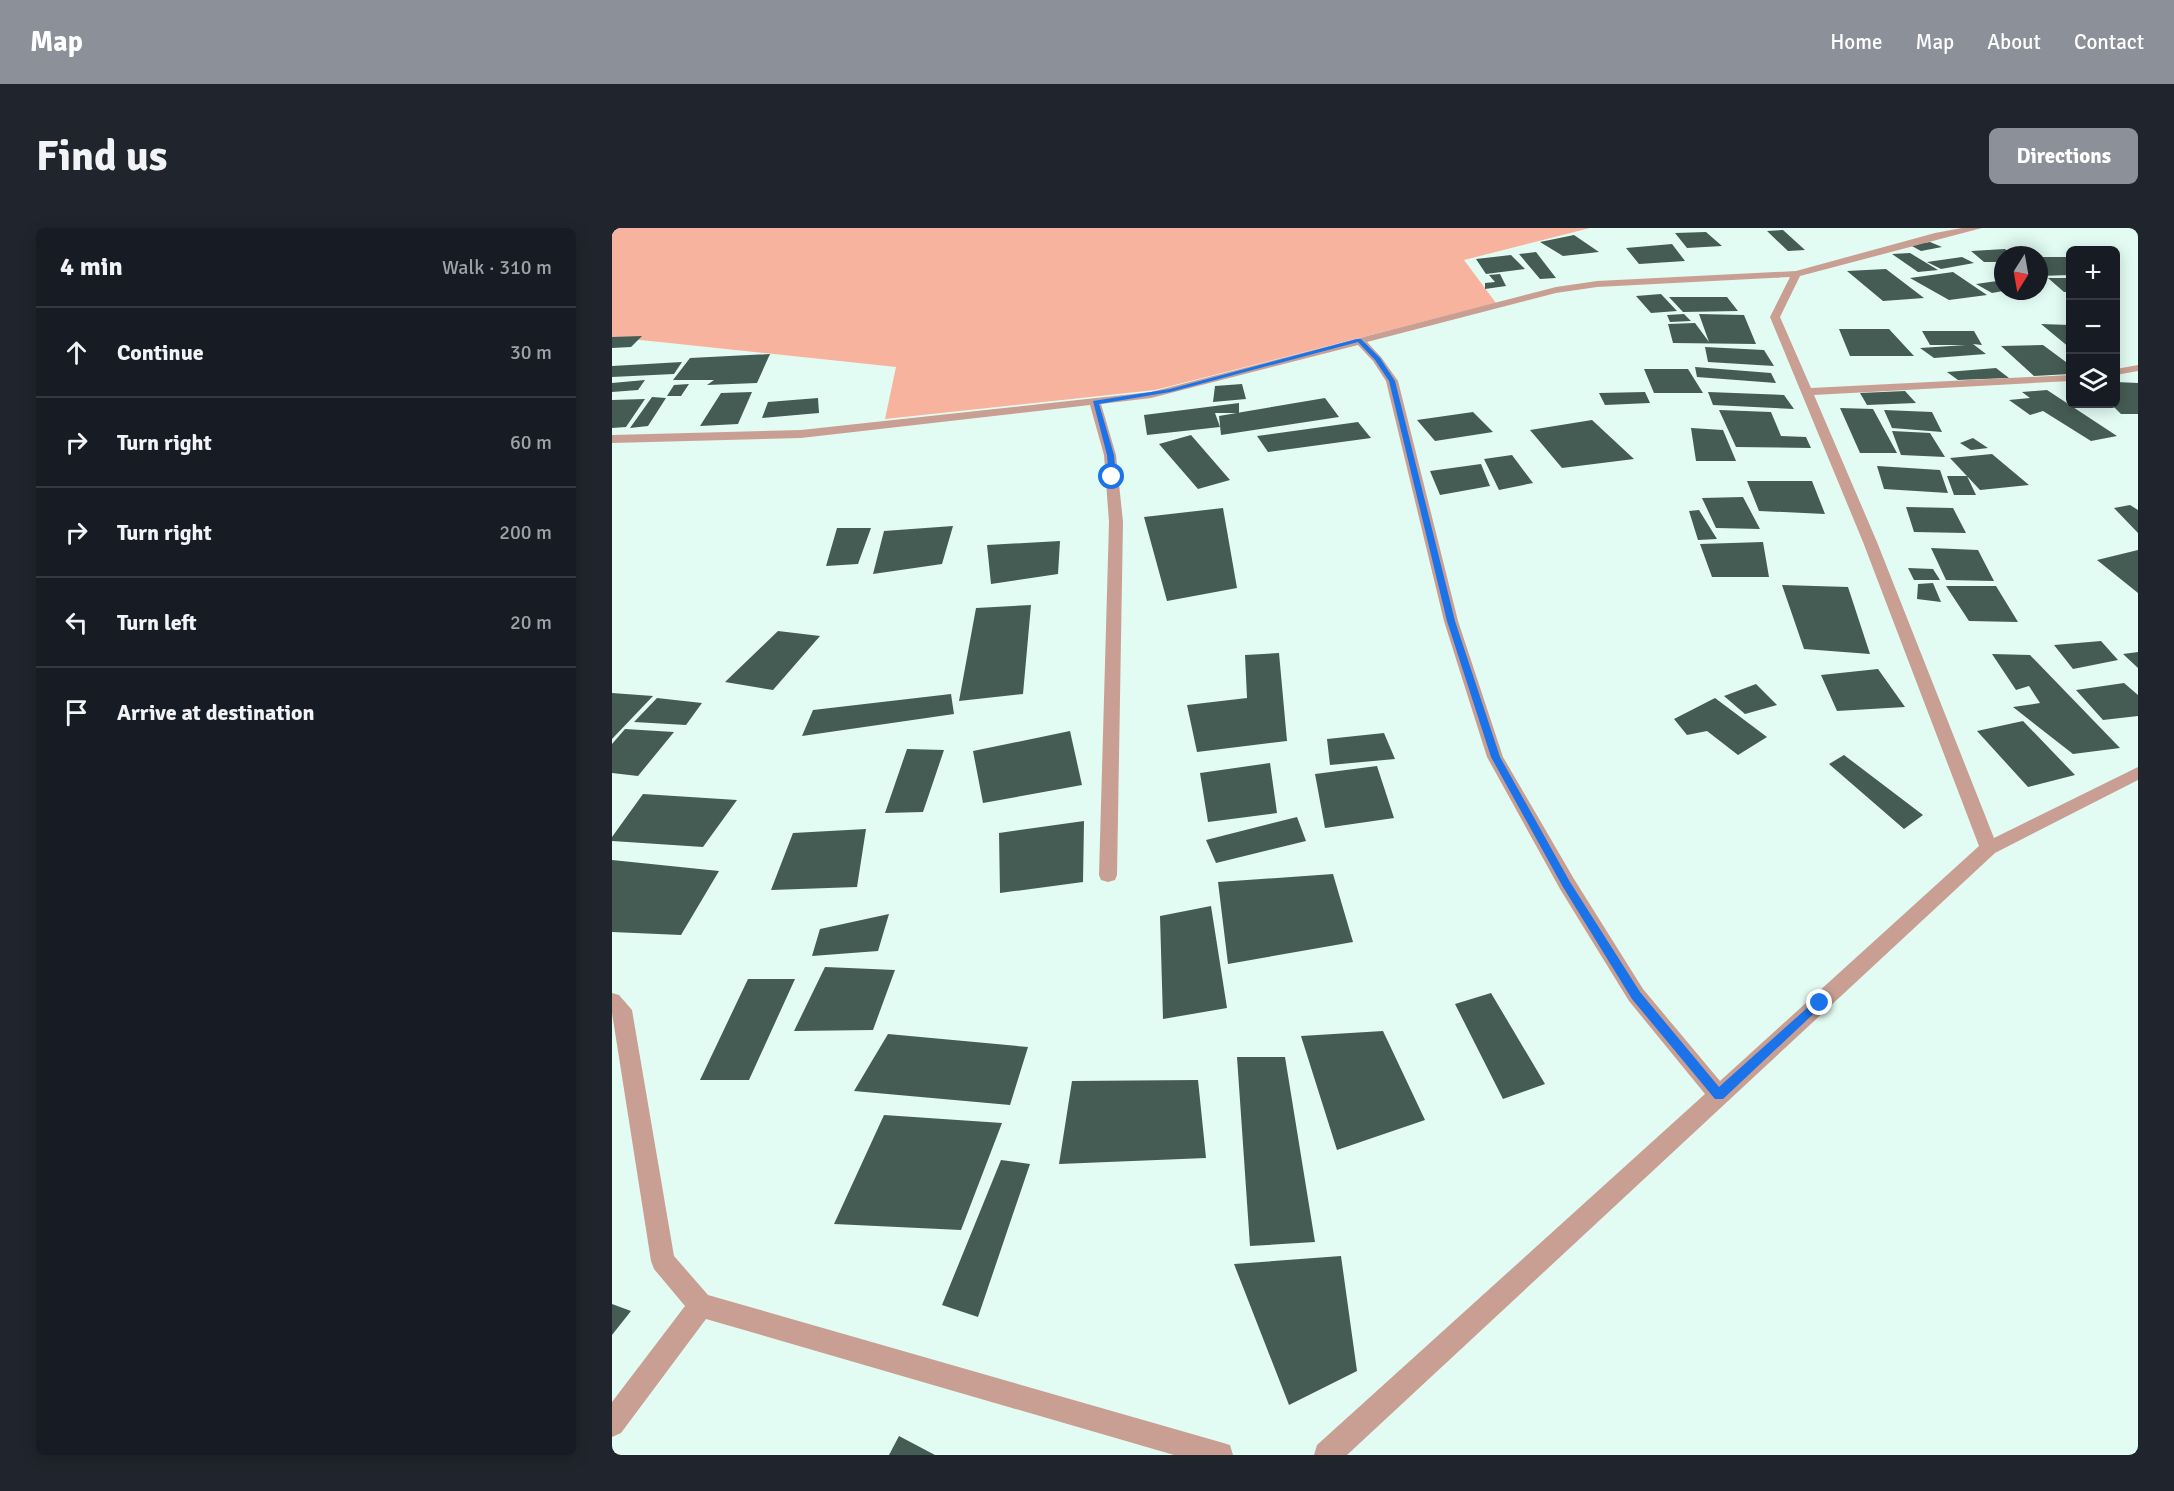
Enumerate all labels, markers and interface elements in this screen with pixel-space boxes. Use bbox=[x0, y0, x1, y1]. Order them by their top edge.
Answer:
text: Map bbox=[30, 25, 83, 59]
text: Home bbox=[1830, 29, 1883, 55]
text: Map bbox=[1916, 29, 1954, 55]
text: About bbox=[1987, 29, 2041, 55]
text: Contact bbox=[2074, 29, 2144, 55]
button: Directions bbox=[1989, 128, 2138, 184]
text: Find us bbox=[36, 131, 167, 182]
north arrow bbox=[1994, 246, 2048, 300]
map controls bbox=[2066, 246, 2120, 408]
button: + bbox=[2066, 246, 2120, 300]
text: 4 min bbox=[60, 251, 123, 283]
text: Walk · 310 m bbox=[442, 255, 552, 280]
button: − bbox=[2066, 300, 2120, 354]
icon: ahead bbox=[60, 336, 93, 369]
text: Continue bbox=[117, 339, 204, 366]
text: 30 m bbox=[510, 340, 552, 365]
button: layers bbox=[2066, 354, 2120, 408]
icon: right bbox=[60, 426, 93, 459]
text: Turn right bbox=[117, 429, 212, 456]
text: 60 m bbox=[510, 430, 552, 455]
route start bbox=[1098, 463, 1124, 489]
icon: right bbox=[60, 516, 93, 549]
text: Turn right bbox=[117, 519, 212, 546]
text: 200 m bbox=[499, 520, 552, 545]
icon: left bbox=[60, 606, 93, 639]
text: Turn left bbox=[117, 609, 197, 636]
text: 20 m bbox=[510, 610, 552, 635]
icon: arrive bbox=[60, 696, 93, 729]
text: Arrive at destination bbox=[117, 699, 314, 726]
route end bbox=[1806, 989, 1832, 1015]

